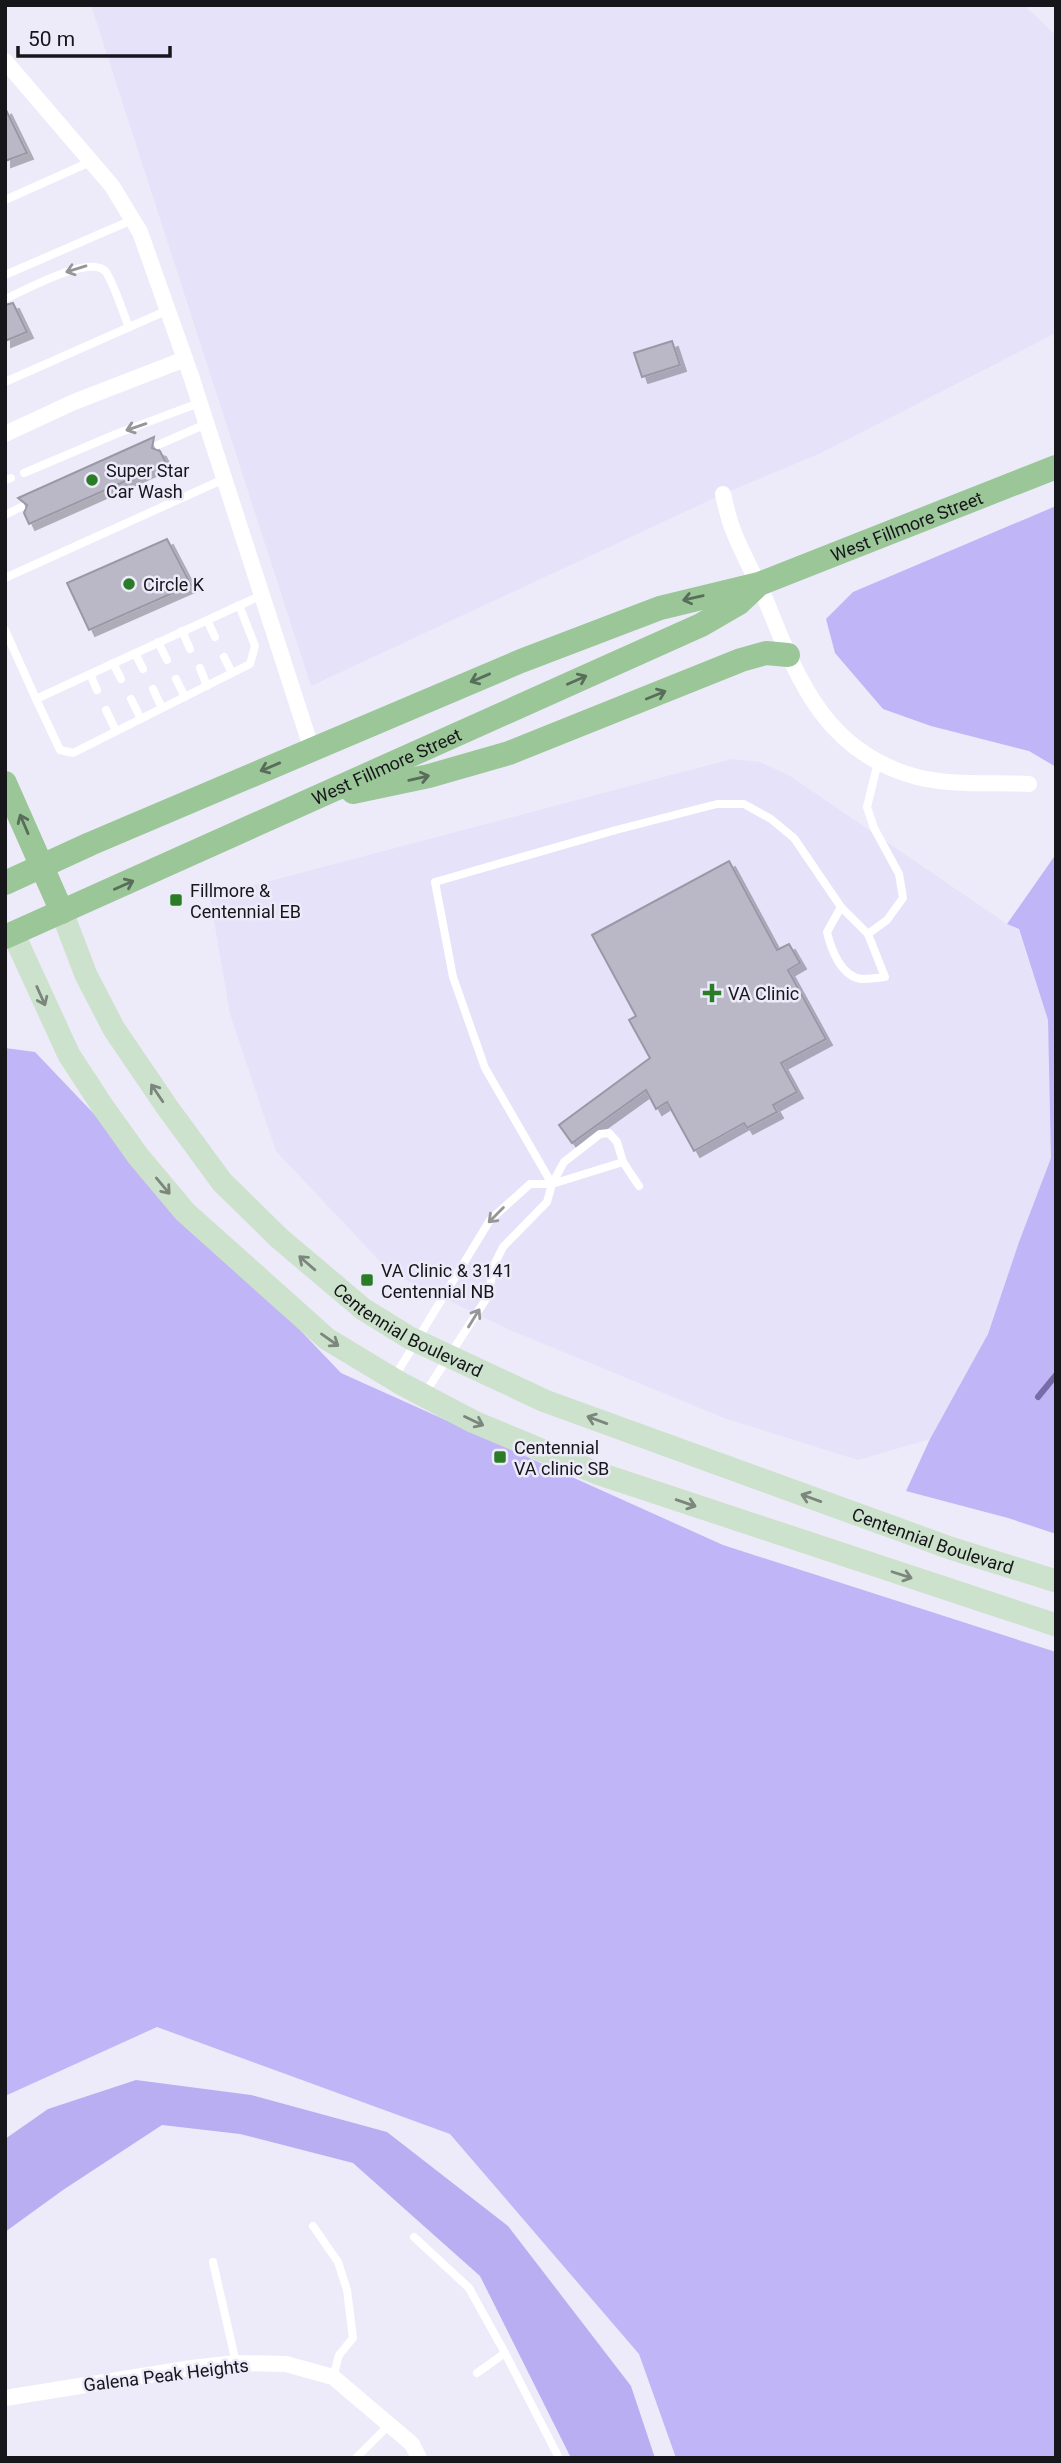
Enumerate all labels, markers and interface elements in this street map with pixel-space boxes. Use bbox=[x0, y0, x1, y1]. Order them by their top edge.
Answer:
scale bar bbox=[18, 14, 170, 58]
text: 50 m bbox=[28, 27, 75, 51]
one-way arrow bbox=[66, 264, 88, 277]
one-way arrow bbox=[125, 422, 147, 434]
place label: Super Star Car Wash bbox=[106, 460, 189, 502]
marker: Super Star Car Wash bbox=[84, 472, 100, 488]
street label: West Fillmore Street bbox=[828, 486, 986, 565]
place label: Circle K bbox=[143, 574, 205, 595]
marker: Circle K bbox=[121, 576, 137, 592]
one-way arrow bbox=[682, 592, 705, 606]
one-way arrow bbox=[470, 673, 491, 686]
one-way arrow bbox=[566, 673, 587, 686]
one-way arrow bbox=[645, 687, 666, 700]
street label: West Fillmore Street bbox=[308, 723, 465, 809]
one-way arrow bbox=[260, 762, 282, 775]
one-way arrow bbox=[407, 771, 430, 784]
one-way arrow bbox=[16, 814, 29, 836]
one-way arrow bbox=[113, 878, 134, 891]
place label: Fillmore & Centennial EB bbox=[190, 880, 301, 922]
marker: Fillmore & Centennial EB bbox=[168, 892, 184, 908]
marker: VA Clinic bbox=[702, 983, 722, 1003]
place label: VA Clinic bbox=[728, 983, 799, 1004]
one-way arrow bbox=[35, 985, 48, 1006]
one-way arrow bbox=[150, 1084, 165, 1103]
one-way arrow bbox=[155, 1177, 171, 1195]
one-way arrow bbox=[488, 1207, 505, 1224]
one-way arrow bbox=[299, 1255, 317, 1271]
place label: VA Clinic & 3141 Centennial NB bbox=[381, 1260, 513, 1302]
marker: VA Clinic & 3141 Centennial NB bbox=[359, 1272, 375, 1288]
street label: Centennial Boulevard bbox=[329, 1278, 486, 1381]
one-way arrow bbox=[467, 1309, 481, 1329]
one-way arrow bbox=[320, 1333, 339, 1347]
one-way arrow bbox=[586, 1413, 608, 1425]
one-way arrow bbox=[463, 1415, 484, 1429]
place label: Centennial VA clinic SB bbox=[514, 1437, 609, 1479]
marker: Centennial VA clinic SB bbox=[492, 1449, 508, 1465]
one-way arrow bbox=[800, 1491, 822, 1503]
one-way arrow bbox=[674, 1498, 696, 1510]
street label: Centennial Boulevard bbox=[849, 1503, 1016, 1578]
one-way arrow bbox=[890, 1570, 912, 1582]
street label: Galena Peak Heights bbox=[82, 2354, 250, 2396]

